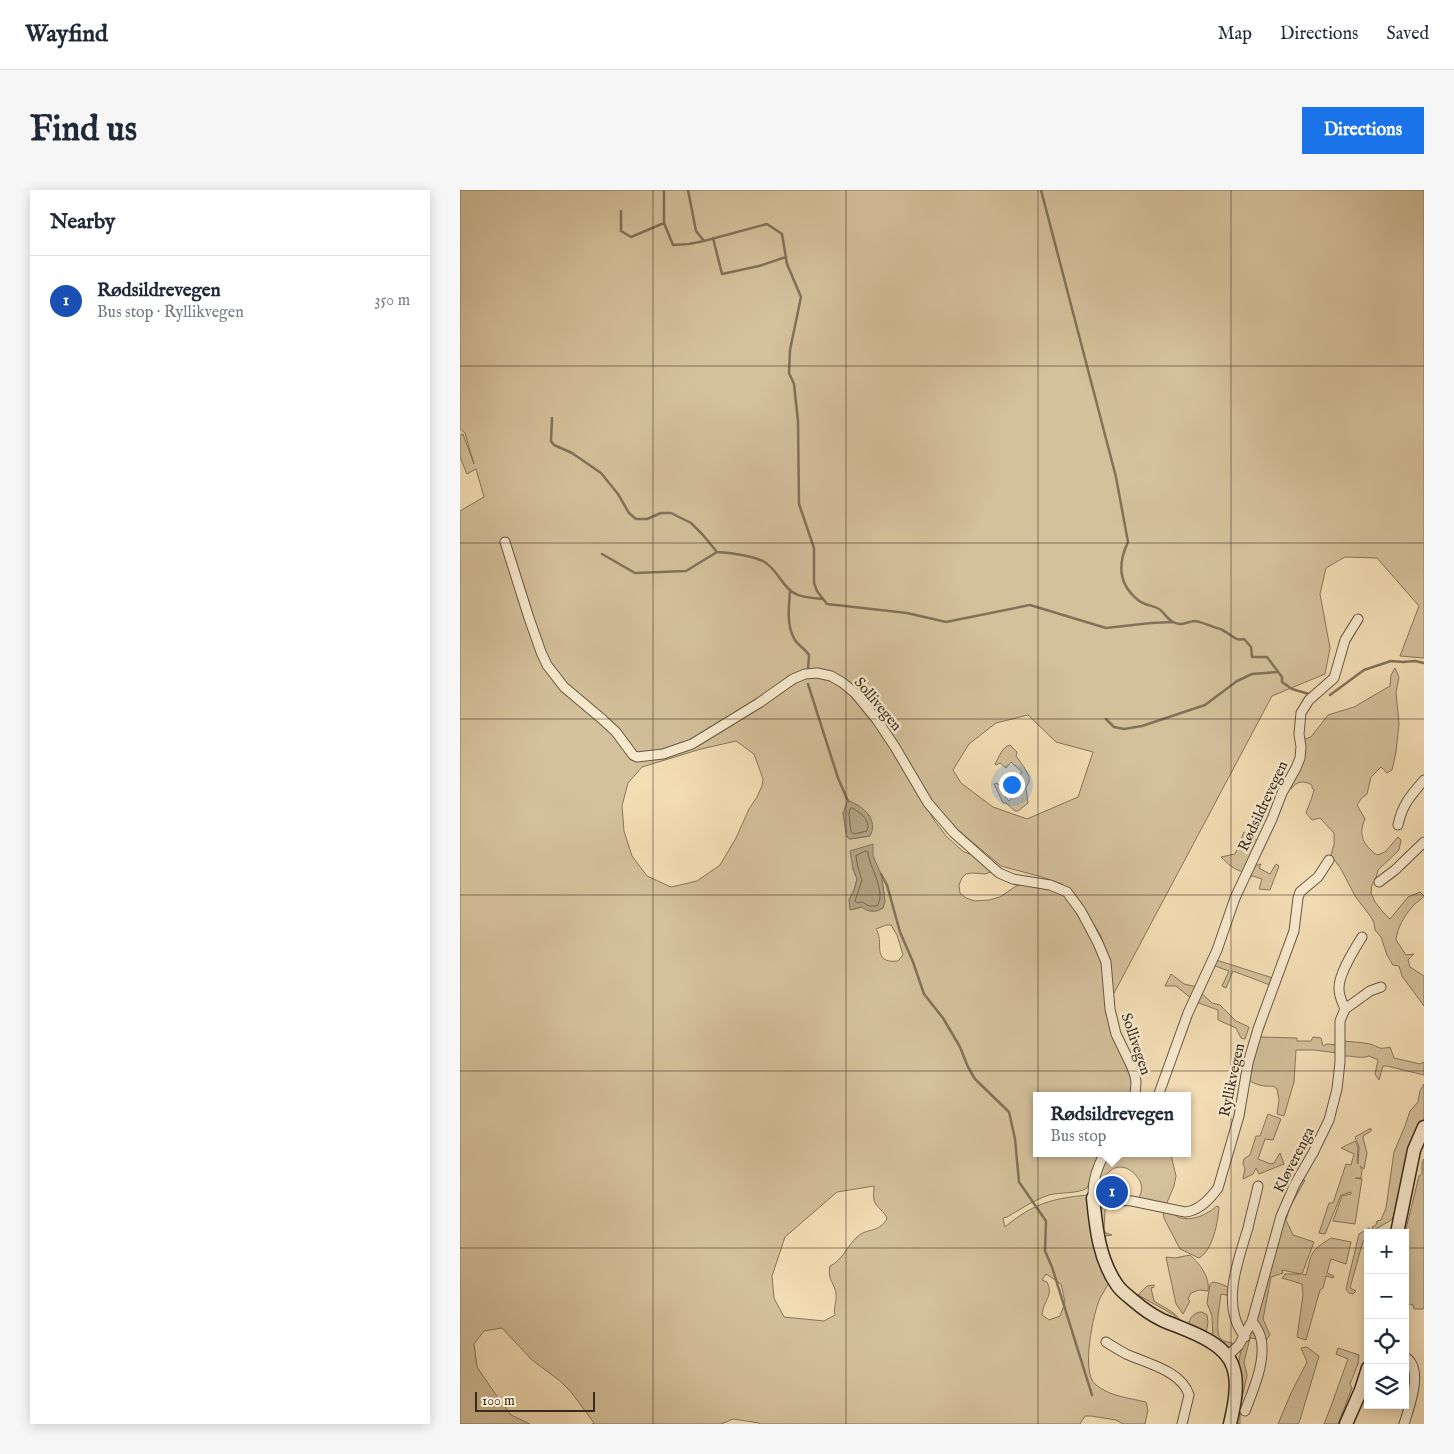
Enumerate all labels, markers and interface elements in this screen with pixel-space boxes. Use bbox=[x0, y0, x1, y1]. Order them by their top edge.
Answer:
text: Wayfind bbox=[25, 19, 108, 50]
text: Map bbox=[1218, 23, 1252, 46]
text: Directions bbox=[1280, 23, 1358, 46]
text: Saved bbox=[1386, 23, 1429, 46]
button: Directions bbox=[1302, 107, 1424, 154]
text: Find us bbox=[30, 108, 137, 153]
text: Nearby bbox=[50, 209, 115, 236]
text: Rødsildrevegen bbox=[97, 279, 221, 303]
text: 1 bbox=[63, 291, 69, 311]
text: 350 m bbox=[375, 291, 410, 311]
text: Bus stop · Ryllikvegen bbox=[97, 303, 244, 323]
street label: Sollivegen bbox=[850, 673, 906, 735]
street label: Rødsildrevegen bbox=[1234, 758, 1292, 854]
your location bbox=[999, 772, 1025, 798]
street label: Sollivegen bbox=[1117, 1010, 1155, 1078]
street label: Ryllikvegen bbox=[1215, 1041, 1249, 1119]
popup bbox=[1033, 1092, 1191, 1157]
text: Rødsildrevegen bbox=[1050, 1103, 1174, 1127]
street label: Kløverenga bbox=[1269, 1123, 1319, 1196]
text: Bus stop bbox=[1050, 1127, 1107, 1147]
pin: 1 bbox=[1096, 1173, 1128, 1211]
map controls bbox=[1364, 1229, 1409, 1409]
button: + bbox=[1364, 1229, 1409, 1274]
button: − bbox=[1364, 1274, 1409, 1319]
button: locate bbox=[1364, 1319, 1409, 1364]
button: layers bbox=[1364, 1364, 1409, 1409]
scale bar bbox=[475, 1389, 595, 1412]
text: 100 m bbox=[482, 1392, 515, 1410]

